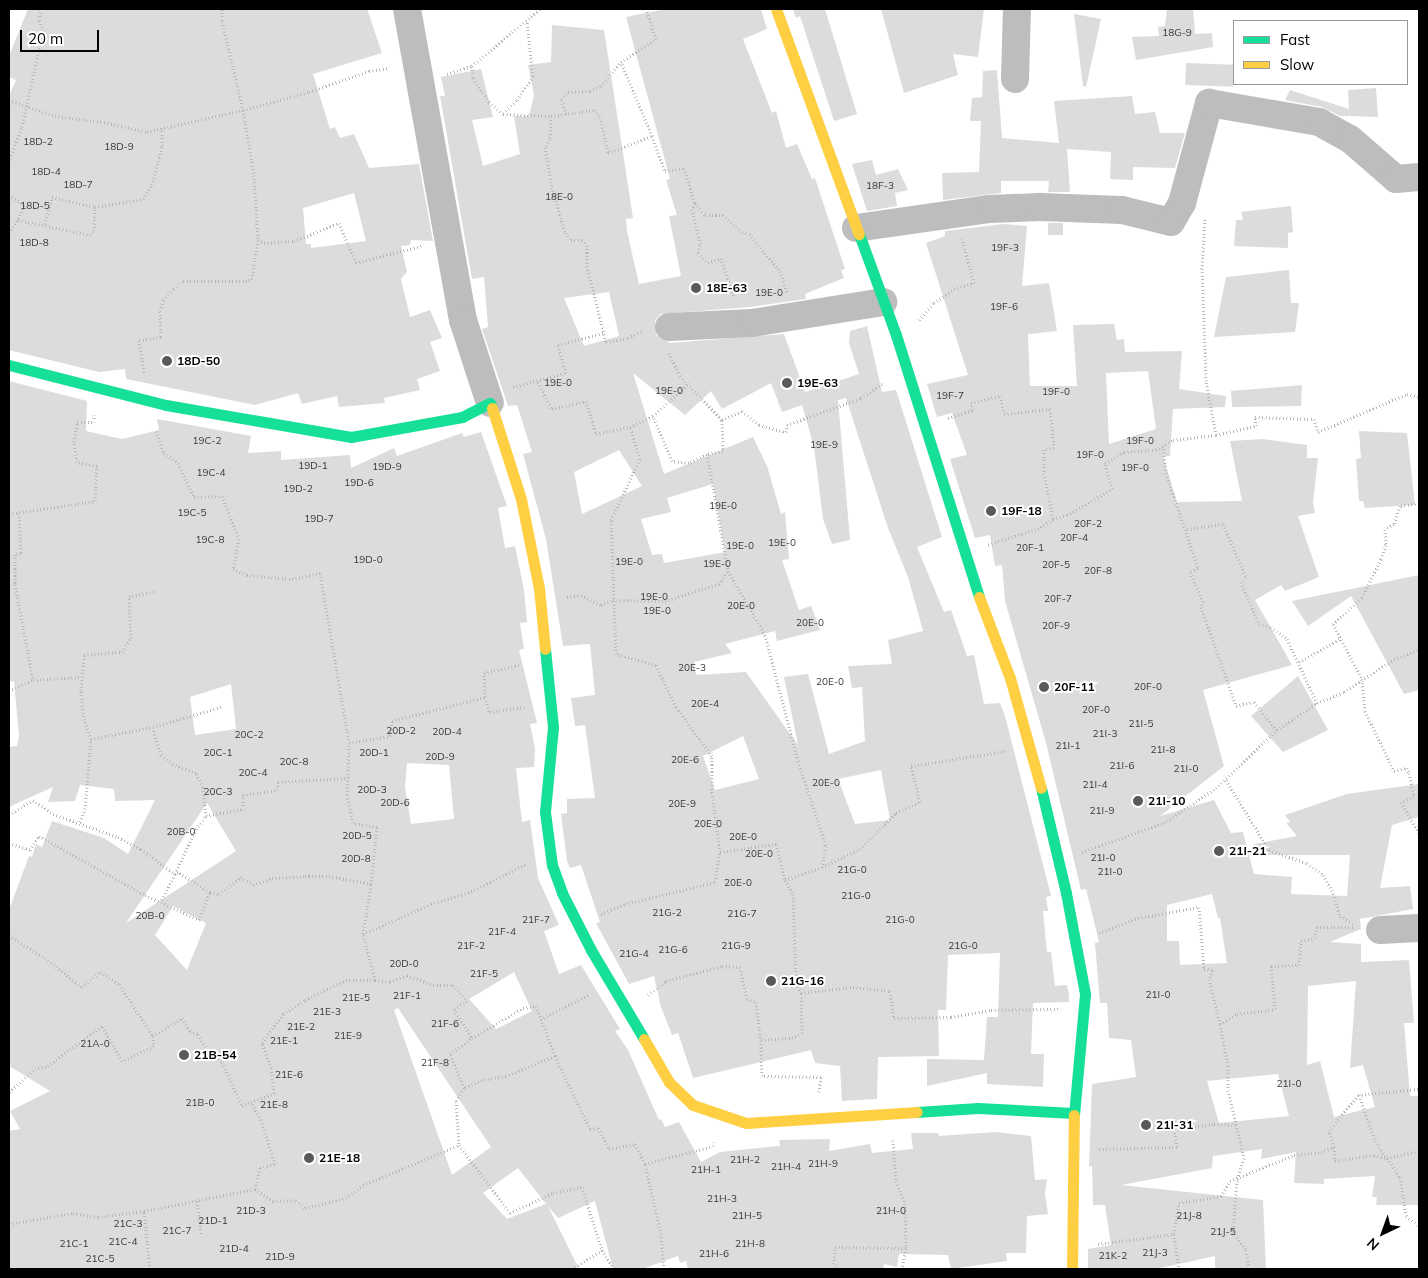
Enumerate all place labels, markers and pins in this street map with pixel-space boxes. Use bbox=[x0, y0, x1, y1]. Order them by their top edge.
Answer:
place label: 18E-63 bbox=[706, 281, 747, 295]
marker: 18E-63 bbox=[690, 282, 702, 294]
place label: 18D-50 bbox=[177, 354, 220, 368]
marker: 18D-50 bbox=[161, 355, 173, 367]
place label: 19E-63 bbox=[797, 376, 838, 390]
marker: 19E-63 bbox=[781, 377, 793, 389]
place label: 19F-18 bbox=[1001, 504, 1042, 518]
marker: 19F-18 bbox=[985, 505, 997, 517]
place label: 20F-11 bbox=[1054, 680, 1095, 694]
marker: 20F-11 bbox=[1038, 681, 1050, 693]
place label: 21I-10 bbox=[1148, 794, 1185, 808]
marker: 21I-10 bbox=[1132, 795, 1144, 807]
place label: 21I-21 bbox=[1229, 844, 1266, 858]
marker: 21I-21 bbox=[1213, 845, 1225, 857]
place label: 21G-16 bbox=[781, 974, 824, 988]
marker: 21G-16 bbox=[765, 975, 777, 987]
place label: 21B-54 bbox=[194, 1048, 236, 1062]
marker: 21B-54 bbox=[178, 1049, 190, 1061]
place label: 21I-31 bbox=[1156, 1118, 1193, 1132]
marker: 21I-31 bbox=[1140, 1119, 1152, 1131]
place label: 21E-18 bbox=[319, 1151, 360, 1165]
marker: 21E-18 bbox=[303, 1152, 315, 1164]

